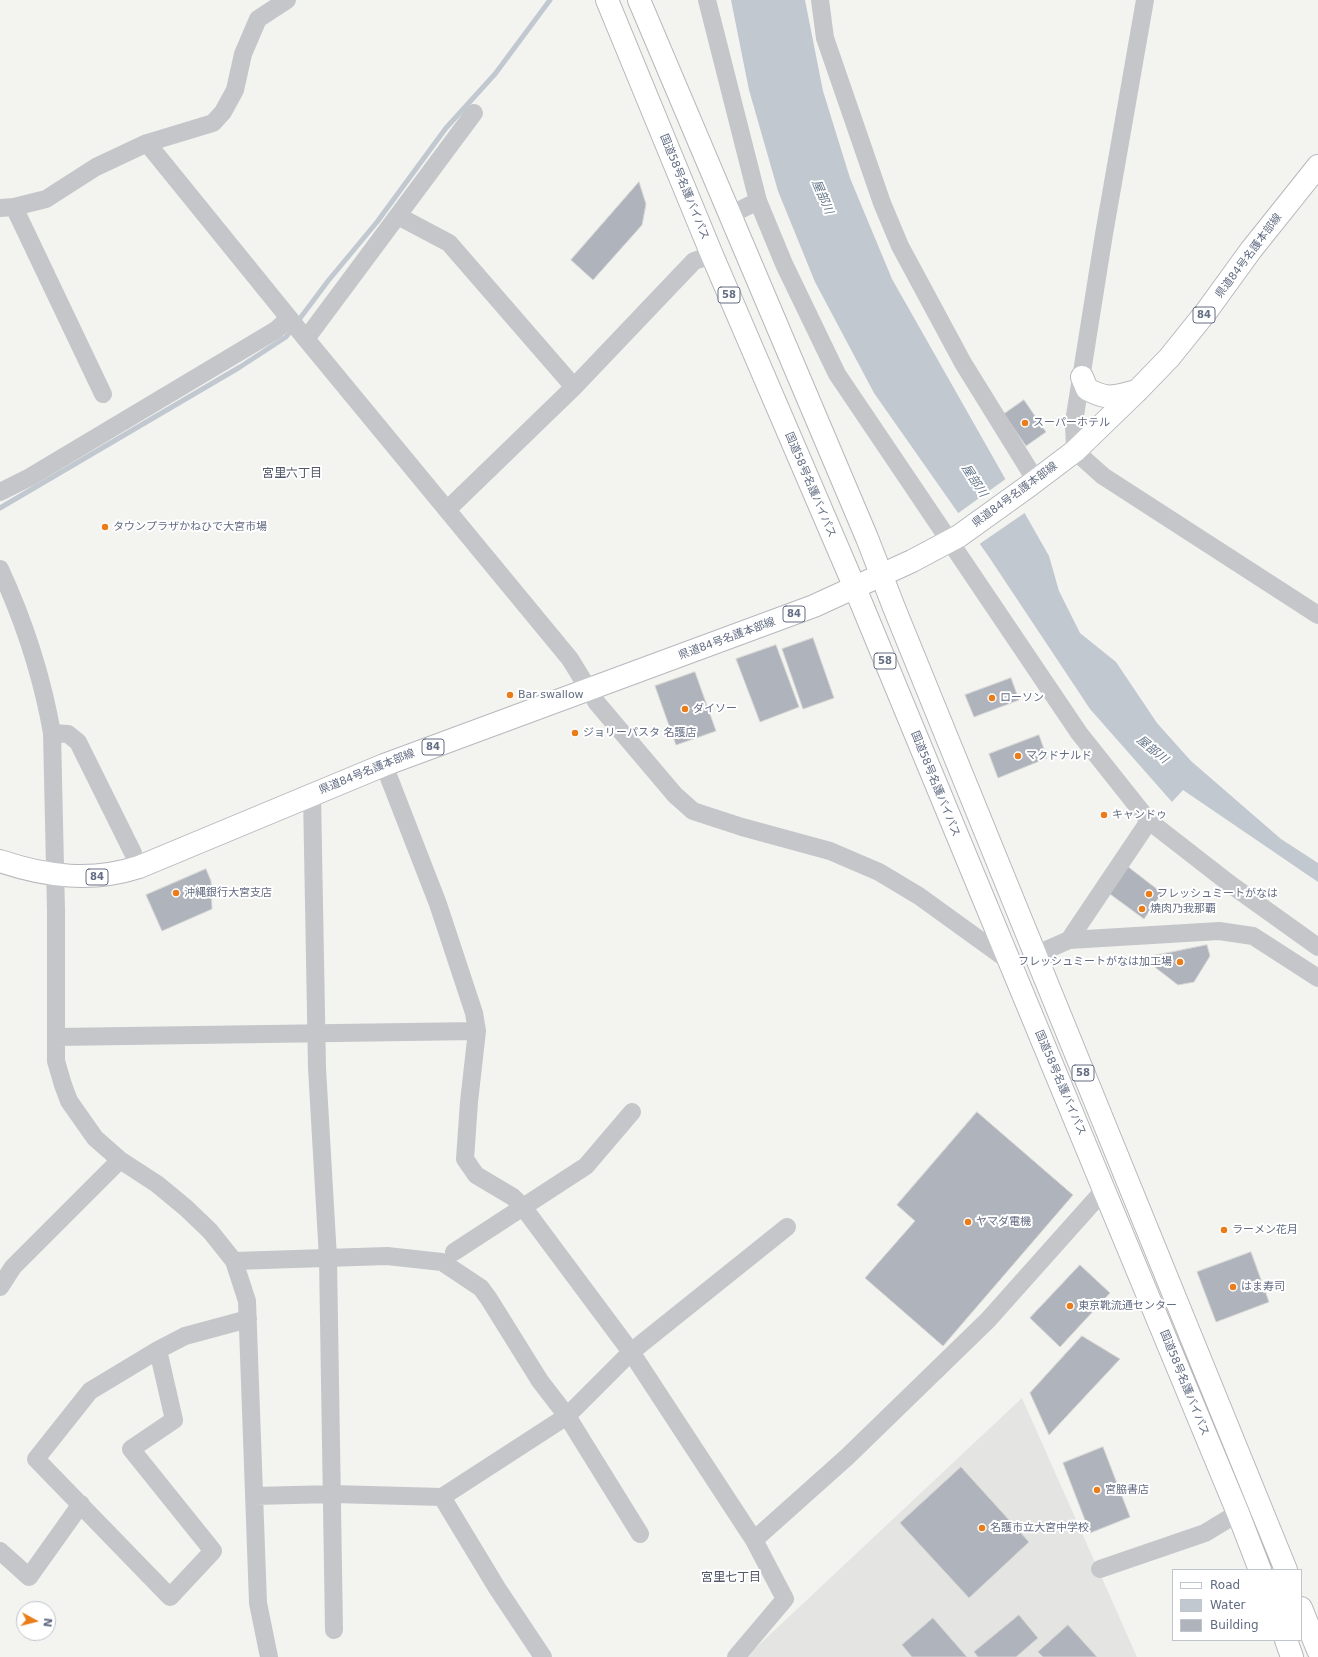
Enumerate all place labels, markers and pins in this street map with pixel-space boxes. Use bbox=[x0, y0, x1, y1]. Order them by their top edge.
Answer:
place label: スーパーホテル bbox=[1033, 416, 1110, 430]
marker: スーパーホテル bbox=[1020, 418, 1030, 428]
place label: タウンプラザかねひで大宮市場 bbox=[113, 520, 267, 534]
marker: タウンプラザかねひで大宮市場 bbox=[100, 522, 110, 532]
place label: Bar swallow bbox=[518, 688, 584, 702]
marker: Bar swallow bbox=[505, 690, 515, 700]
place label: ローソン bbox=[1000, 691, 1044, 705]
marker: ローソン bbox=[987, 693, 997, 703]
place label: ダイソー bbox=[693, 702, 737, 716]
marker: ダイソー bbox=[680, 704, 690, 714]
place label: ジョリーパスタ 名護店 bbox=[583, 726, 696, 740]
marker: ジョリーパスタ 名護店 bbox=[570, 728, 580, 738]
place label: マクドナルド bbox=[1026, 749, 1092, 763]
marker: マクドナルド bbox=[1013, 751, 1023, 761]
place label: キャンドゥ bbox=[1112, 808, 1167, 822]
marker: キャンドゥ bbox=[1099, 810, 1109, 820]
place label: 沖縄銀行大宮支店 bbox=[184, 886, 272, 900]
place label: フレッシュミートがなは bbox=[1157, 887, 1278, 901]
marker: 沖縄銀行大宮支店 bbox=[171, 888, 181, 898]
marker: フレッシュミートがなは bbox=[1144, 889, 1154, 899]
place label: 焼肉乃我那覇 bbox=[1150, 902, 1216, 916]
marker: 焼肉乃我那覇 bbox=[1137, 904, 1147, 914]
place label: フレッシュミートがなは加工場 bbox=[1018, 955, 1172, 969]
marker: フレッシュミートがなは加工場 bbox=[1175, 957, 1185, 967]
place label: ヤマダ電機 bbox=[976, 1215, 1031, 1229]
marker: ヤマダ電機 bbox=[963, 1217, 973, 1227]
place label: ラーメン花月 bbox=[1232, 1223, 1298, 1237]
marker: ラーメン花月 bbox=[1219, 1225, 1229, 1235]
place label: はま寿司 bbox=[1241, 1280, 1285, 1294]
marker: はま寿司 bbox=[1228, 1282, 1238, 1292]
place label: 東京靴流通センター bbox=[1078, 1299, 1177, 1313]
marker: 東京靴流通センター bbox=[1065, 1301, 1075, 1311]
place label: 宮脇書店 bbox=[1105, 1483, 1149, 1497]
marker: 宮脇書店 bbox=[1092, 1485, 1102, 1495]
place label: 名護市立大宮中学校 bbox=[990, 1521, 1089, 1535]
marker: 名護市立大宮中学校 bbox=[977, 1523, 987, 1533]

